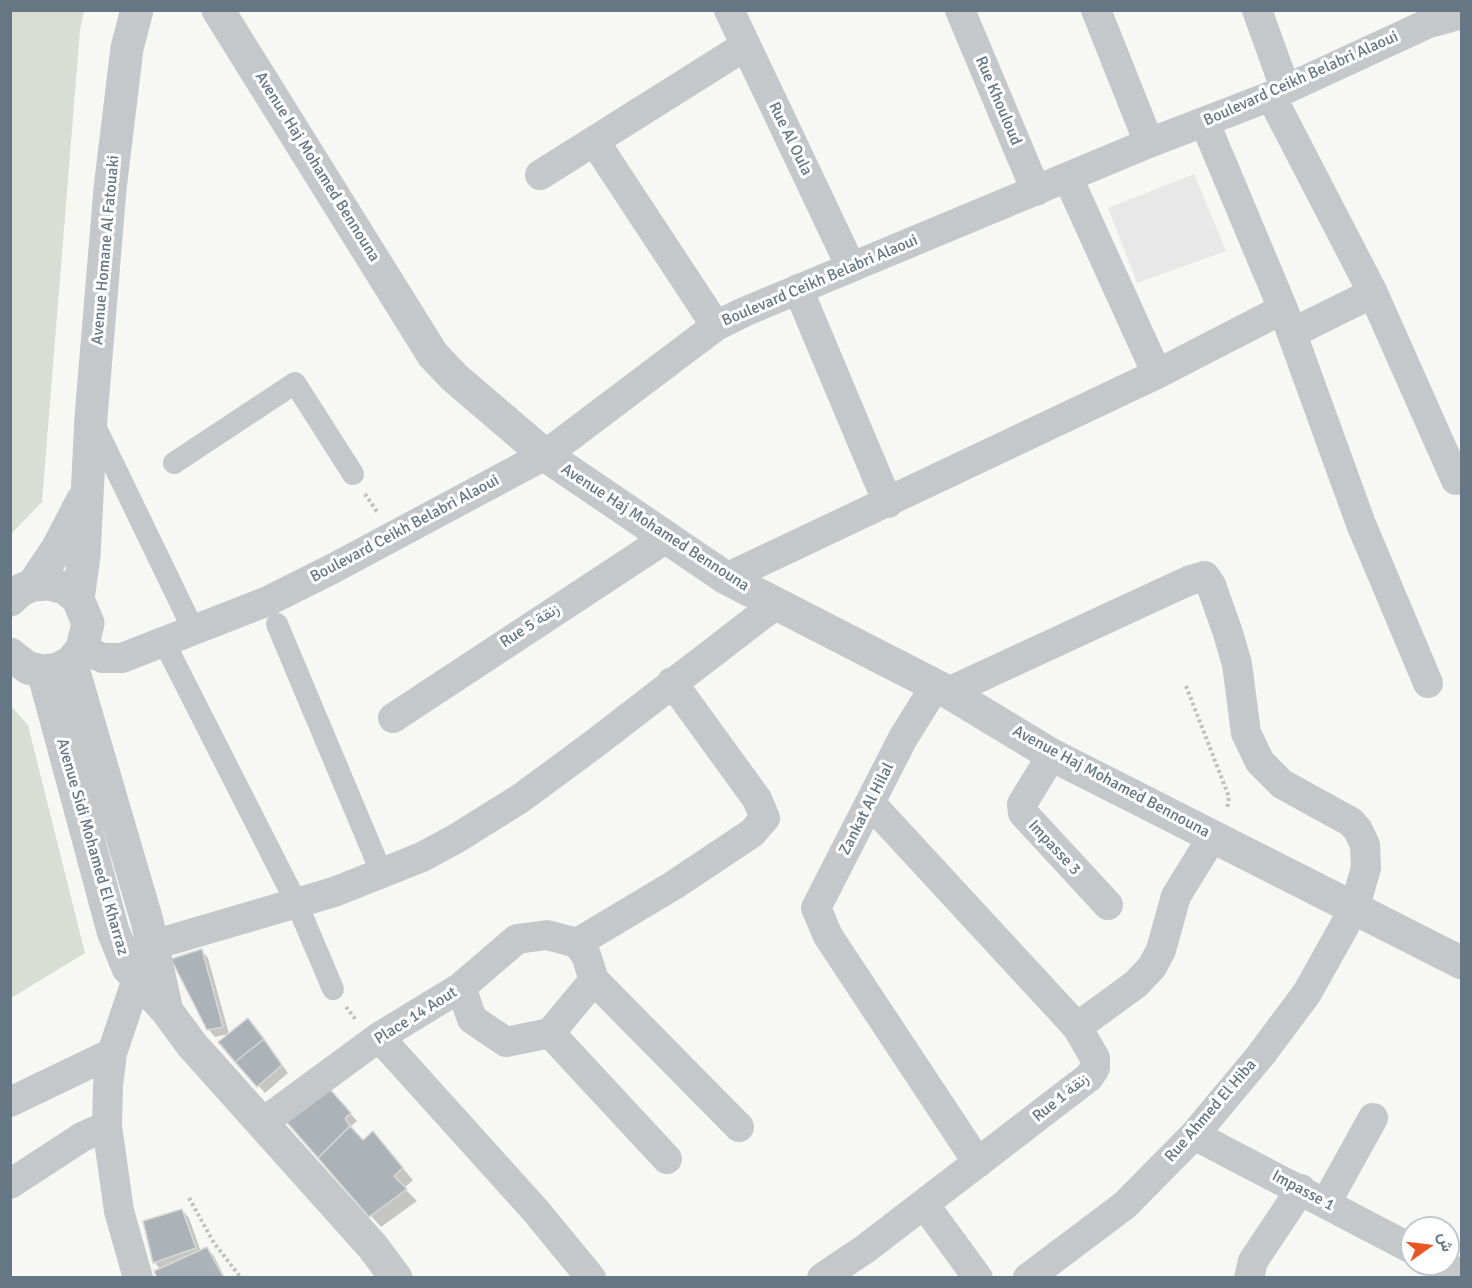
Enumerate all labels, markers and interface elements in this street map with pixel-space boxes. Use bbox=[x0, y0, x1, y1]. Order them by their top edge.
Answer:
street label: Boulevard Ceikh Belabri Alaoui bbox=[1201, 27, 1401, 131]
street label: Rue Khouloud bbox=[971, 54, 1025, 148]
street label: Avenue Haj Mohamed Bennouna bbox=[250, 68, 384, 266]
street label: Rue Al Oula bbox=[764, 99, 816, 179]
street label: Avenue Homane Al Fatouaki bbox=[88, 154, 124, 346]
street label: Boulevard Ceikh Belabri Alaoui bbox=[719, 231, 921, 331]
street label: Avenue Haj Mohamed Bennouna bbox=[557, 460, 753, 596]
street label: Boulevard Ceikh Belabri Alaoui bbox=[307, 471, 503, 587]
street label: Rue 5 زنقة bbox=[497, 600, 563, 652]
street label: Avenue Haj Mohamed Bennouna bbox=[1009, 722, 1213, 842]
street label: Avenue Sidi Mohamed El Kharraz bbox=[52, 736, 132, 958]
street label: Zankat Al Hilal bbox=[835, 760, 899, 858]
street label: Impasse 3 bbox=[1024, 817, 1084, 879]
street label: Place 14 Aout bbox=[371, 983, 461, 1049]
street label: Rue Ahmed El Hiba bbox=[1161, 1056, 1261, 1166]
street label: Rue 1 زنقة bbox=[1029, 1070, 1093, 1126]
street label: Impasse 1 bbox=[1268, 1167, 1338, 1215]
north arrow bbox=[1400, 1216, 1460, 1276]
text: ش bbox=[1433, 1230, 1458, 1254]

